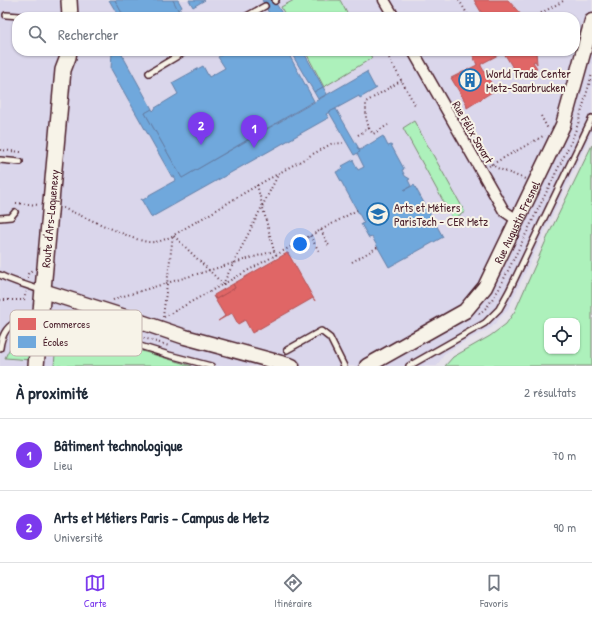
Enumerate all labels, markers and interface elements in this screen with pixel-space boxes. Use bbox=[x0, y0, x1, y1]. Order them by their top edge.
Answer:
search box bbox=[12, 12, 580, 56]
icon: search bbox=[26, 23, 48, 45]
text: Rechercher bbox=[58, 24, 119, 45]
place label: World Trade Center Metz-Saarbrucken bbox=[486, 65, 571, 96]
building icon: World Trade Center Metz-Saarbrucken bbox=[457, 67, 483, 93]
street label: Rue Félix Savart bbox=[448, 98, 498, 167]
pin: 2 bbox=[188, 112, 214, 145]
pin: 1 bbox=[241, 115, 267, 148]
street label: Route d'Ars-Laquenexy bbox=[37, 169, 62, 268]
street label: Rue Augustin Fresnel bbox=[489, 177, 544, 266]
place label: Arts et Métiers ParisTech - CER Metz bbox=[394, 199, 488, 230]
school or university icon: Arts et Métiers ParisTech - CER Metz bbox=[365, 201, 391, 227]
your location bbox=[290, 234, 310, 254]
legend bbox=[10, 310, 142, 356]
text: Commerces bbox=[43, 317, 90, 331]
map controls bbox=[544, 318, 580, 354]
button: locate bbox=[544, 318, 580, 354]
text: Écoles bbox=[43, 335, 68, 349]
text: À proximité bbox=[16, 381, 88, 404]
text: 2 résultats bbox=[524, 383, 576, 401]
text: Bâtiment technologique bbox=[54, 435, 183, 456]
text: 1 bbox=[27, 446, 31, 464]
text: 70 m bbox=[552, 446, 576, 464]
text: Lieu bbox=[54, 456, 72, 474]
text: Arts et Métiers Paris - Campus de Metz bbox=[54, 507, 269, 528]
text: 2 bbox=[26, 518, 32, 536]
text: 90 m bbox=[554, 518, 576, 536]
text: Université bbox=[54, 528, 103, 546]
tab: Carte bbox=[84, 572, 107, 610]
tab: Itinéraire bbox=[274, 572, 312, 610]
tab: Favoris bbox=[480, 572, 508, 610]

